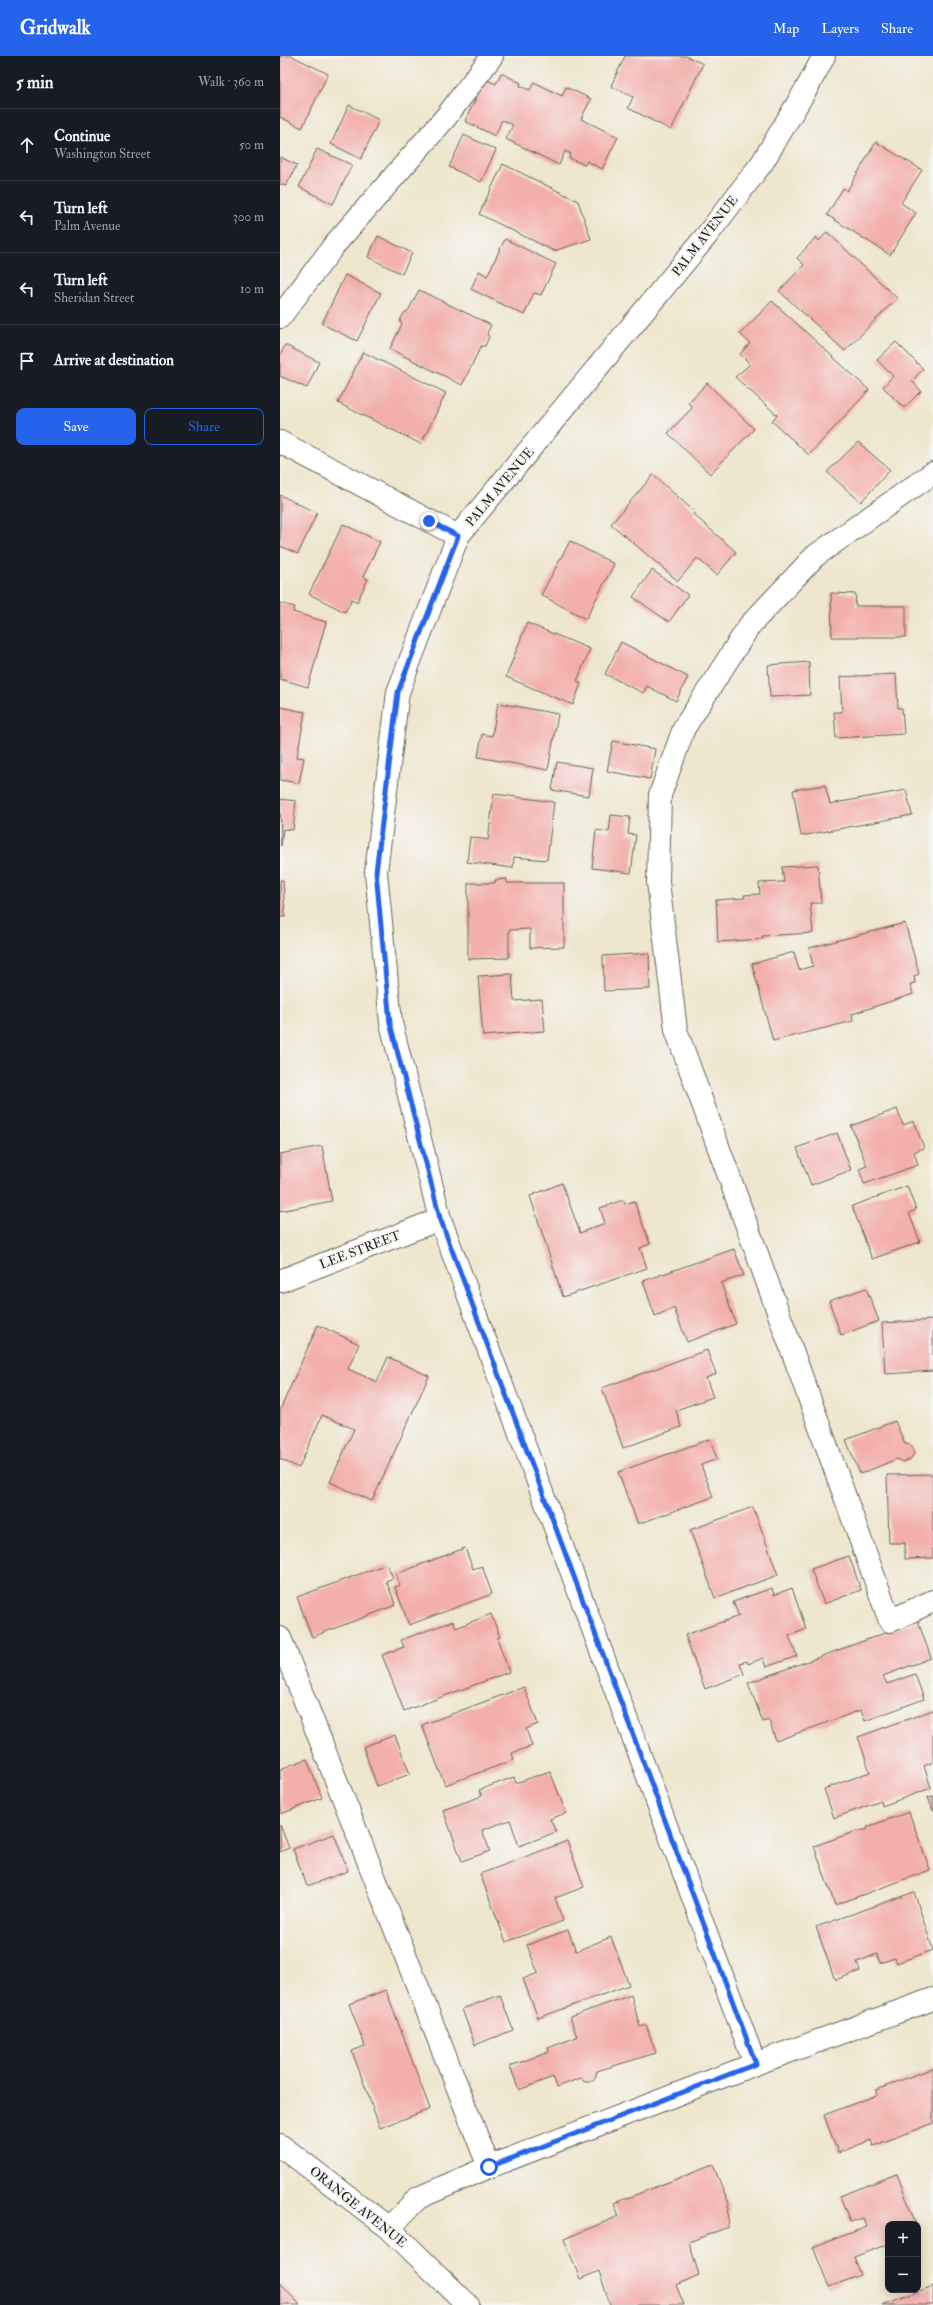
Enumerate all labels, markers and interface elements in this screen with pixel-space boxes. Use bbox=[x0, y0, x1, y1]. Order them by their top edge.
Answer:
text: Gridwalk bbox=[20, 16, 91, 40]
text: Map bbox=[773, 20, 799, 37]
text: Layers bbox=[821, 20, 859, 37]
text: Share bbox=[881, 20, 913, 37]
text: 5 min bbox=[16, 72, 54, 93]
text: Walk · 360 m bbox=[198, 74, 264, 90]
text: Continue bbox=[54, 127, 110, 146]
icon: ahead bbox=[16, 134, 38, 156]
text: 50 m bbox=[239, 137, 264, 153]
text: Washington Street bbox=[54, 146, 150, 162]
street label: PALM AVENUE bbox=[668, 192, 742, 280]
text: Turn left bbox=[54, 199, 108, 218]
icon: left bbox=[16, 206, 38, 228]
text: 300 m bbox=[233, 209, 264, 225]
text: Palm Avenue bbox=[54, 218, 120, 234]
text: Turn left bbox=[54, 271, 108, 290]
icon: left bbox=[16, 278, 38, 300]
text: 10 m bbox=[240, 281, 264, 297]
text: Sheridan Street bbox=[54, 290, 134, 306]
icon: arrive bbox=[16, 350, 38, 372]
text: Arrive at destination bbox=[54, 351, 174, 370]
button: Save bbox=[16, 408, 136, 445]
button: Share bbox=[144, 408, 264, 445]
street label: PALM AVENUE bbox=[462, 444, 538, 530]
route end bbox=[420, 512, 438, 530]
street label: LEE STREET bbox=[317, 1227, 403, 1273]
route start bbox=[480, 2158, 498, 2176]
street label: ORANGE AVENUE bbox=[306, 2163, 410, 2251]
map controls bbox=[885, 2221, 921, 2293]
button: + bbox=[885, 2221, 921, 2257]
button: − bbox=[885, 2257, 921, 2293]

